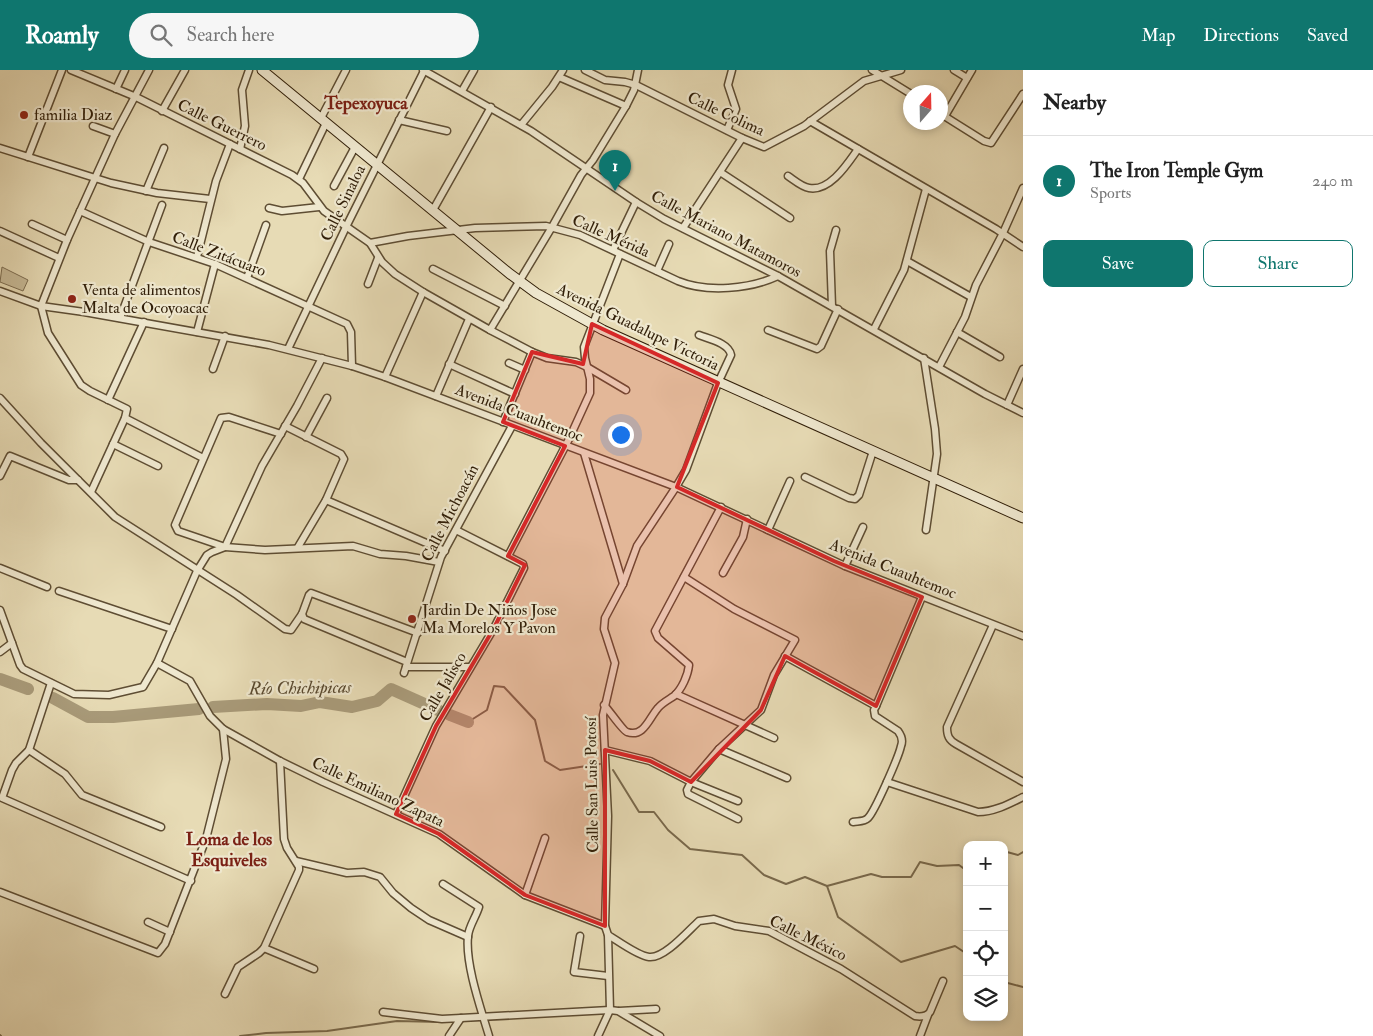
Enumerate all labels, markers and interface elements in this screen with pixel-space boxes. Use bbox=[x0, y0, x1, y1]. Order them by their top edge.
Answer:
search box bbox=[129, 13, 479, 58]
text: Roamly bbox=[25, 20, 99, 51]
icon: search bbox=[147, 21, 175, 49]
text: Search here bbox=[187, 23, 274, 47]
text: Map bbox=[1142, 24, 1175, 47]
text: Directions bbox=[1203, 24, 1279, 47]
text: Saved bbox=[1307, 24, 1348, 47]
north arrow bbox=[903, 85, 948, 130]
street label: Calle Colima bbox=[684, 87, 768, 141]
text: Nearby bbox=[1043, 89, 1106, 116]
district label: Tepexoyuca bbox=[323, 92, 408, 115]
street label: Calle Guerrero bbox=[174, 95, 270, 155]
place label: familia Diaz bbox=[34, 105, 113, 125]
marker: familia Diaz bbox=[18, 109, 30, 121]
pin: 1 bbox=[599, 150, 631, 191]
text: The Iron Temple Gym bbox=[1090, 159, 1263, 183]
street label: Calle Sinaloa bbox=[316, 161, 370, 245]
text: 1 bbox=[1056, 171, 1062, 191]
text: 240 m bbox=[1312, 171, 1353, 191]
text: Sports bbox=[1090, 183, 1131, 203]
street label: Calle Mariano Matamoros bbox=[647, 186, 805, 282]
street label: Calle Mérida bbox=[569, 210, 653, 262]
street label: Calle Zitácuaro bbox=[169, 227, 269, 281]
button: Save bbox=[1043, 240, 1193, 287]
button: Share bbox=[1203, 240, 1353, 287]
street label: Avenida Guadalupe Victoria bbox=[552, 279, 723, 376]
place label: Venta de alimentos Malta de Ocoyoacac bbox=[82, 280, 209, 318]
marker: Venta de alimentos Malta de Ocoyoacac bbox=[66, 293, 78, 305]
street label: Avenida Cuauhtemoc bbox=[452, 379, 586, 447]
your location bbox=[608, 422, 634, 448]
street label: Calle Michoacán bbox=[417, 461, 483, 565]
street label: Avenida Cuauhtemoc bbox=[826, 534, 960, 604]
place label: Jardin De Niños Jose Ma Morelos Y Pavon bbox=[421, 600, 557, 638]
marker: Jardin De Niños Jose Ma Morelos Y Pavon bbox=[406, 613, 418, 625]
street label: Calle Jalisco bbox=[415, 648, 472, 726]
water label: Río Chichipicas bbox=[247, 676, 353, 700]
street label: Calle San Luis Potosí bbox=[581, 715, 603, 853]
street label: Calle Emiliano Zapata bbox=[308, 753, 448, 833]
district label: Loma de los Esquiveles bbox=[186, 828, 272, 872]
map controls bbox=[963, 841, 1008, 1021]
button: + bbox=[963, 841, 1008, 886]
button: − bbox=[963, 886, 1008, 931]
street label: Calle México bbox=[766, 911, 850, 965]
button: locate bbox=[963, 931, 1008, 976]
button: layers bbox=[963, 976, 1008, 1021]

